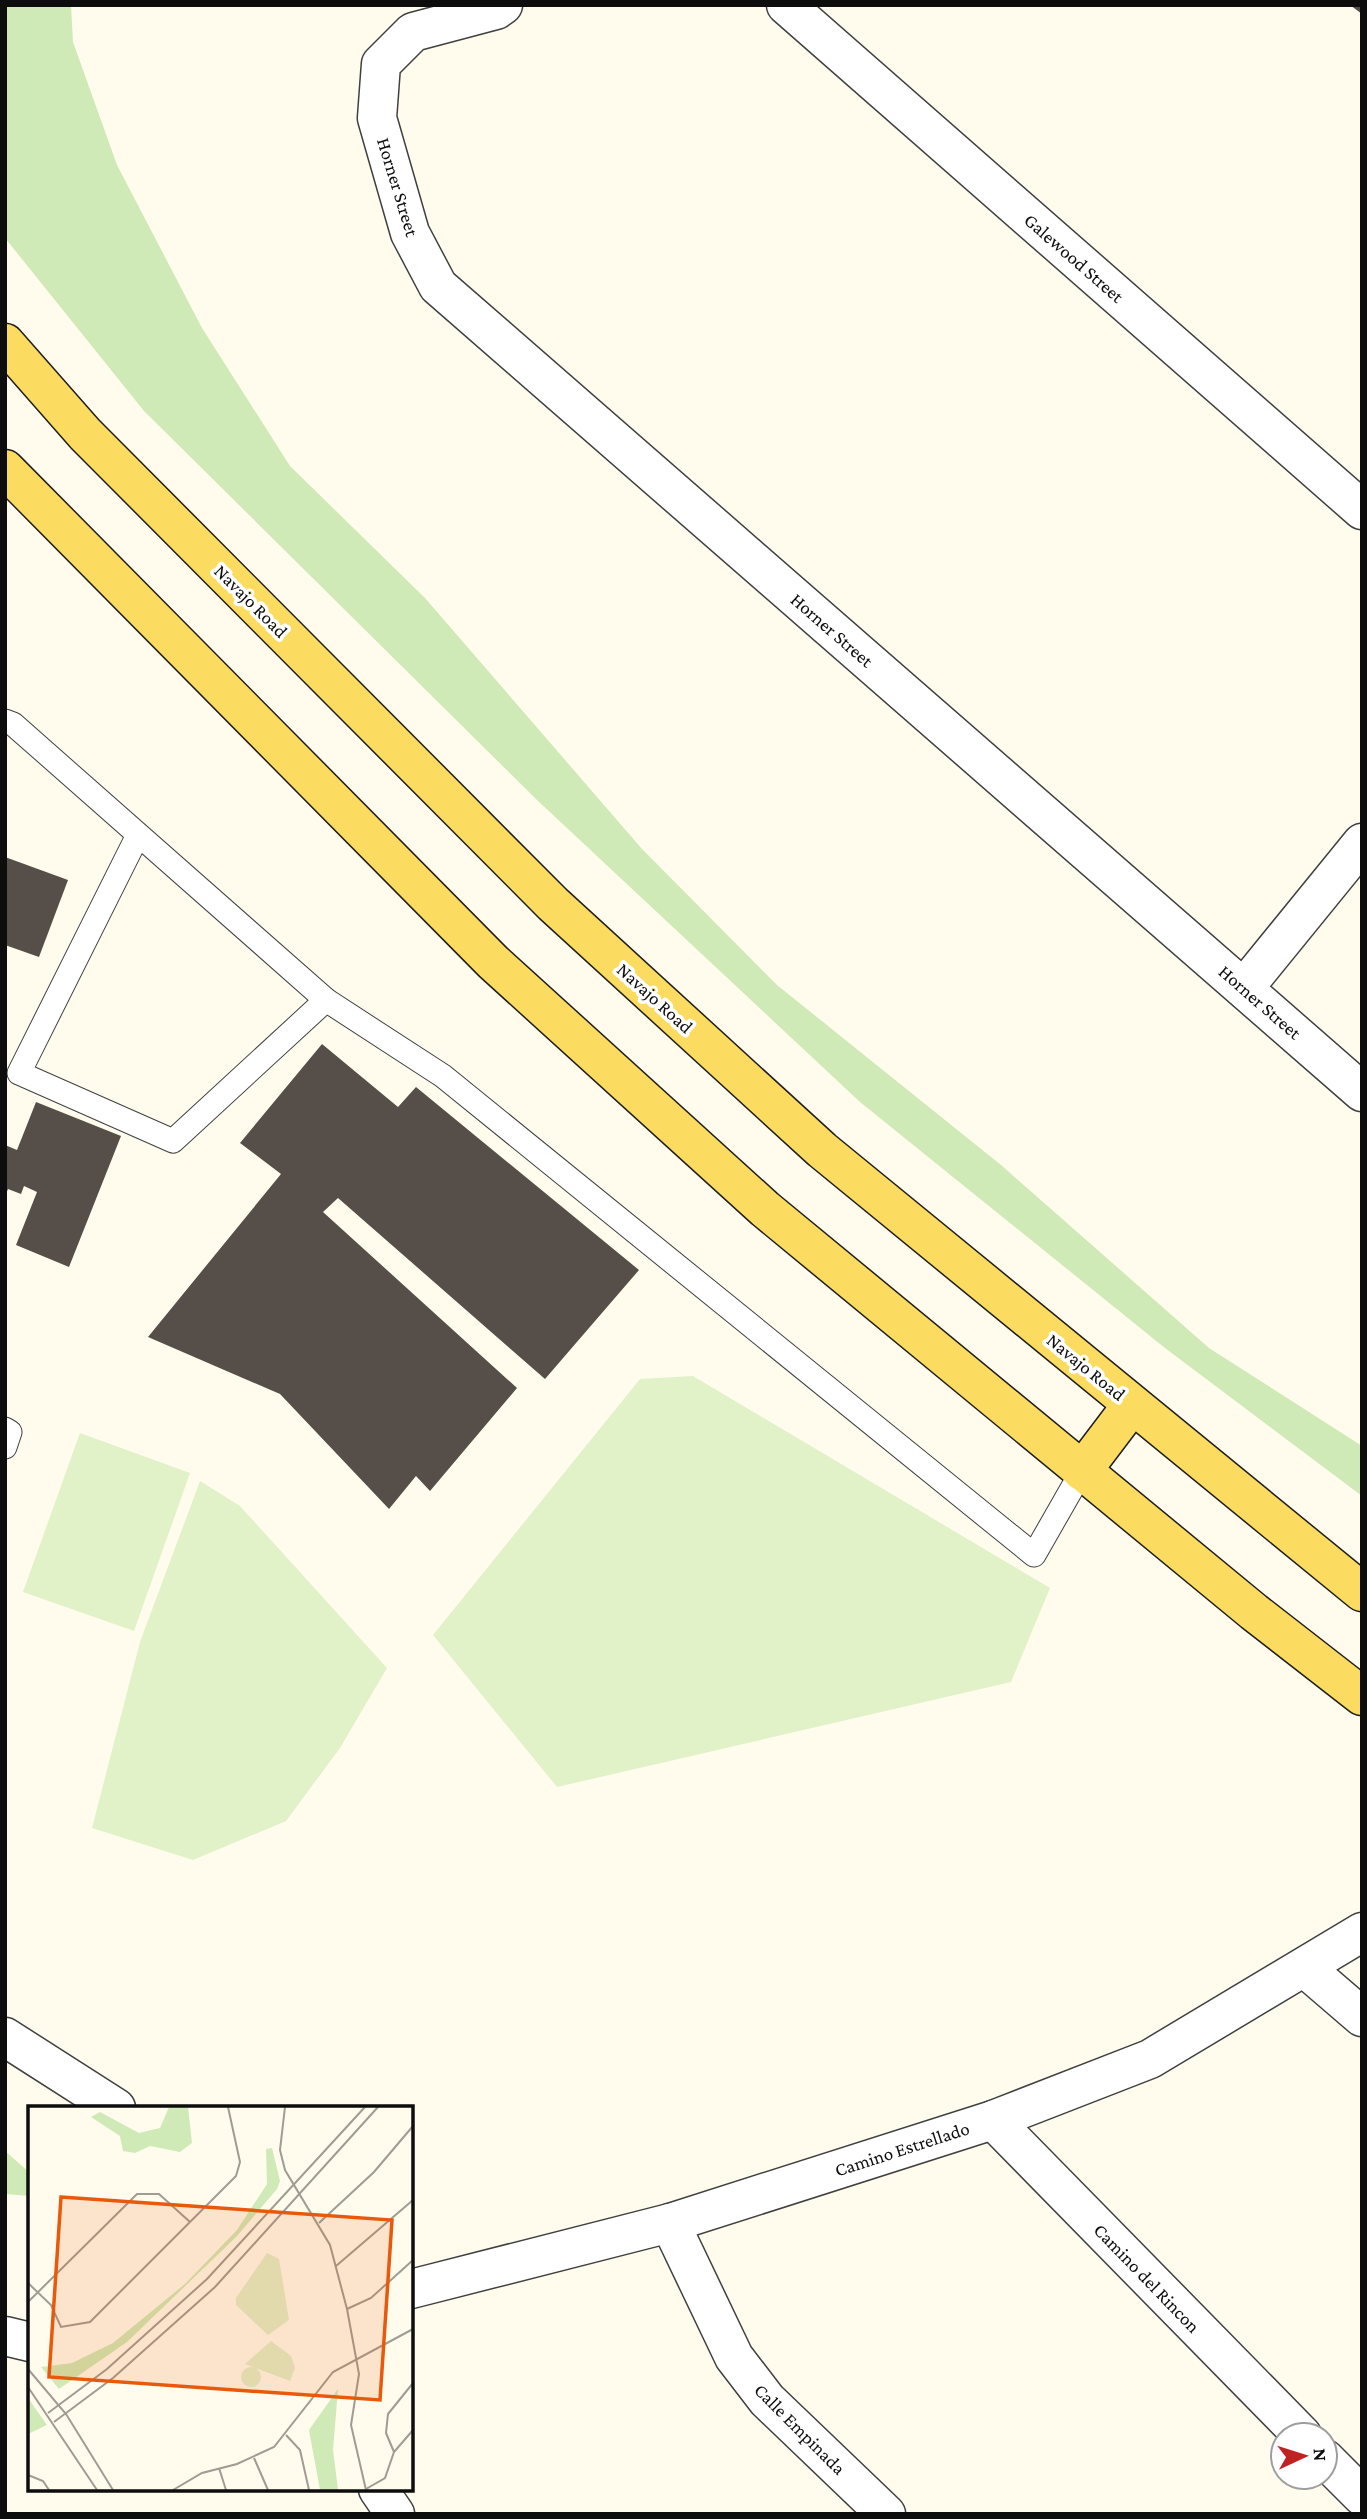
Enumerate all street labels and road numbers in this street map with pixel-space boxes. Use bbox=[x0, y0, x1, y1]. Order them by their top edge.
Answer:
street label: Horner Street bbox=[373, 135, 423, 240]
street label: Galewood Street bbox=[1020, 209, 1129, 307]
street label: Navajo Road bbox=[209, 560, 292, 643]
street label: Horner Street bbox=[787, 589, 878, 672]
street label: Navajo Road bbox=[612, 959, 697, 1038]
street label: Horner Street bbox=[1215, 961, 1306, 1044]
street label: Navajo Road bbox=[1042, 1329, 1129, 1406]
street label: Camino Estrellado bbox=[832, 2117, 972, 2181]
street label: Camino del Rincon bbox=[1090, 2219, 1204, 2337]
street label: Calle Empinada bbox=[750, 2379, 850, 2479]

